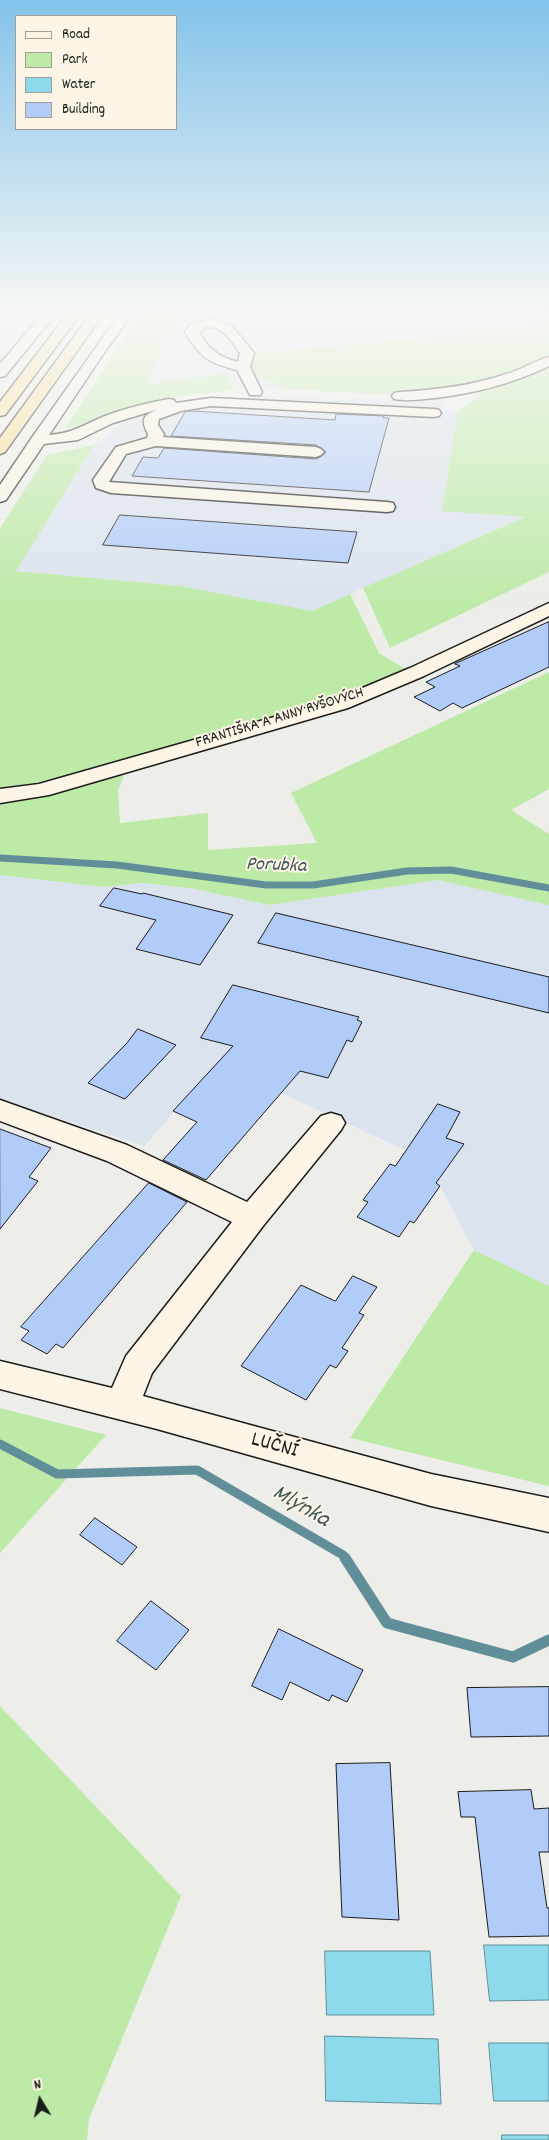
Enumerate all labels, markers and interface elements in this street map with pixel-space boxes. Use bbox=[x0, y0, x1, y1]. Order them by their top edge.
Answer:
legend bbox=[15, 15, 178, 130]
text: Road bbox=[62, 24, 90, 46]
text: Park bbox=[62, 49, 88, 71]
text: Water bbox=[62, 74, 95, 96]
text: Building bbox=[62, 99, 105, 121]
street label: FRANTIŠKA A ANNY RYŠOVÝCH bbox=[194, 684, 366, 754]
water label: Porubka bbox=[245, 854, 307, 880]
street label: LUČNÍ bbox=[248, 1428, 300, 1466]
water label: Mlýnka bbox=[266, 1480, 334, 1536]
north arrow bbox=[15, 2075, 65, 2125]
text: N bbox=[33, 2075, 43, 2096]

